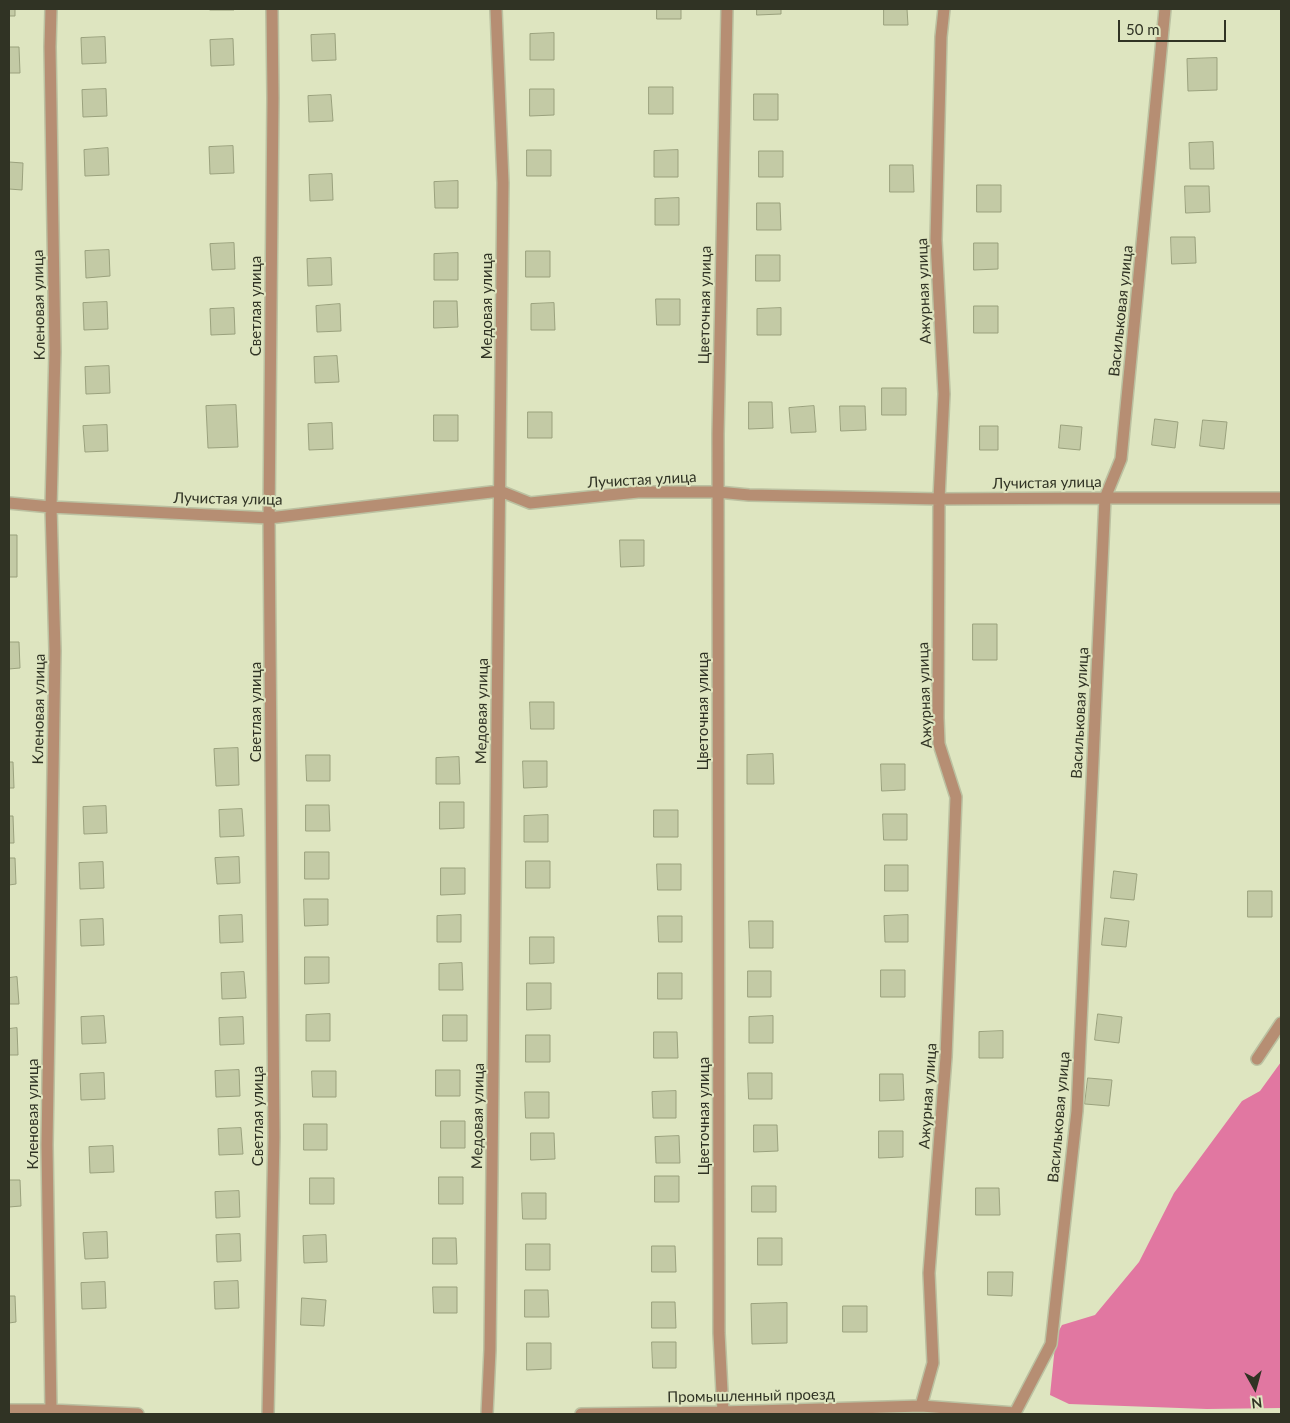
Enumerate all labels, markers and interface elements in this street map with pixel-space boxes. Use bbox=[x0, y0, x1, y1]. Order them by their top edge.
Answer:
scale bar bbox=[1120, 10, 1228, 42]
text: 50 m bbox=[1126, 20, 1160, 38]
street label: Ажурная улица bbox=[913, 238, 935, 344]
street label: Васильковая улица bbox=[1105, 244, 1137, 378]
street label: Цветочная улица bbox=[695, 246, 715, 364]
street label: Кленовая улица bbox=[29, 249, 49, 361]
street label: Медовая улица bbox=[478, 253, 496, 359]
street label: Светлая улица bbox=[247, 256, 265, 356]
street label: Лучистая улица bbox=[587, 468, 697, 492]
street label: Лучистая улица bbox=[992, 473, 1102, 493]
street label: Лучистая улица bbox=[173, 489, 283, 509]
street label: Ажурная улица bbox=[914, 642, 936, 748]
street label: Васильковая улица bbox=[1068, 647, 1092, 779]
street label: Цветочная улица bbox=[694, 652, 712, 770]
street label: Кленовая улица bbox=[29, 653, 49, 765]
street label: Медовая улица bbox=[472, 658, 492, 764]
street label: Светлая улица bbox=[247, 662, 265, 762]
street label: Ажурная улица bbox=[915, 1042, 941, 1150]
street label: Васильковая улица bbox=[1044, 1051, 1074, 1183]
street label: Цветочная улица bbox=[695, 1057, 713, 1175]
street label: Кленовая улица bbox=[24, 1059, 42, 1169]
street label: Медовая улица bbox=[468, 1063, 488, 1169]
street label: Светлая улица bbox=[249, 1066, 267, 1166]
north arrow bbox=[1230, 1363, 1280, 1413]
street label: Промышленный проезд bbox=[667, 1386, 835, 1406]
text: N bbox=[1251, 1394, 1263, 1412]

